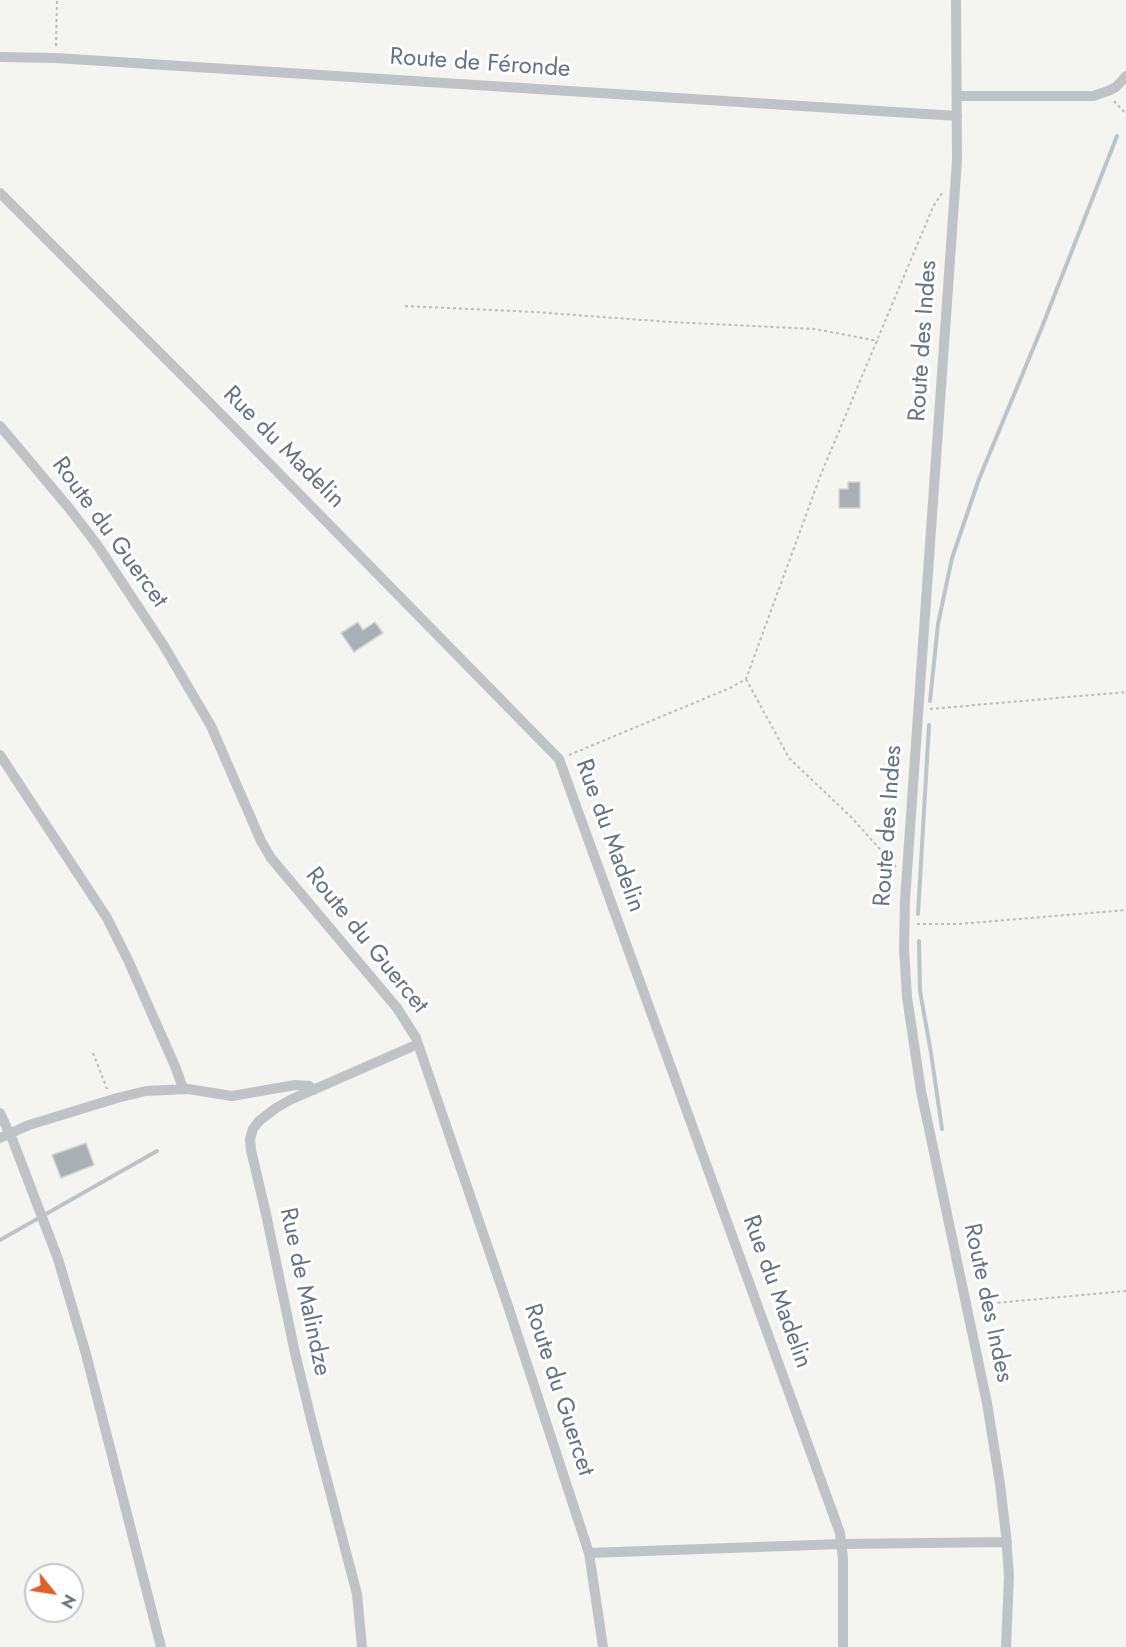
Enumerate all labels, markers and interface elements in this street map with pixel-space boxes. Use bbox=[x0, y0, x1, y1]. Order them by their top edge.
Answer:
street label: Route de Féronde bbox=[389, 43, 571, 85]
street label: Route des Indes bbox=[904, 259, 944, 423]
street label: Rue du Madelin bbox=[216, 381, 350, 515]
street label: Route du Guercet bbox=[45, 452, 173, 614]
street label: Route des Indes bbox=[869, 744, 909, 908]
street label: Rue du Madelin bbox=[568, 756, 650, 916]
street label: Route du Guercet bbox=[298, 862, 434, 1020]
street label: Rue de Malindze bbox=[272, 1205, 336, 1379]
street label: Rue du Madelin bbox=[735, 1212, 817, 1372]
street label: Route des Indes bbox=[956, 1221, 1018, 1385]
street label: Route du Guercet bbox=[517, 1300, 599, 1480]
north arrow bbox=[24, 1563, 84, 1623]
text: N bbox=[55, 1590, 81, 1613]

